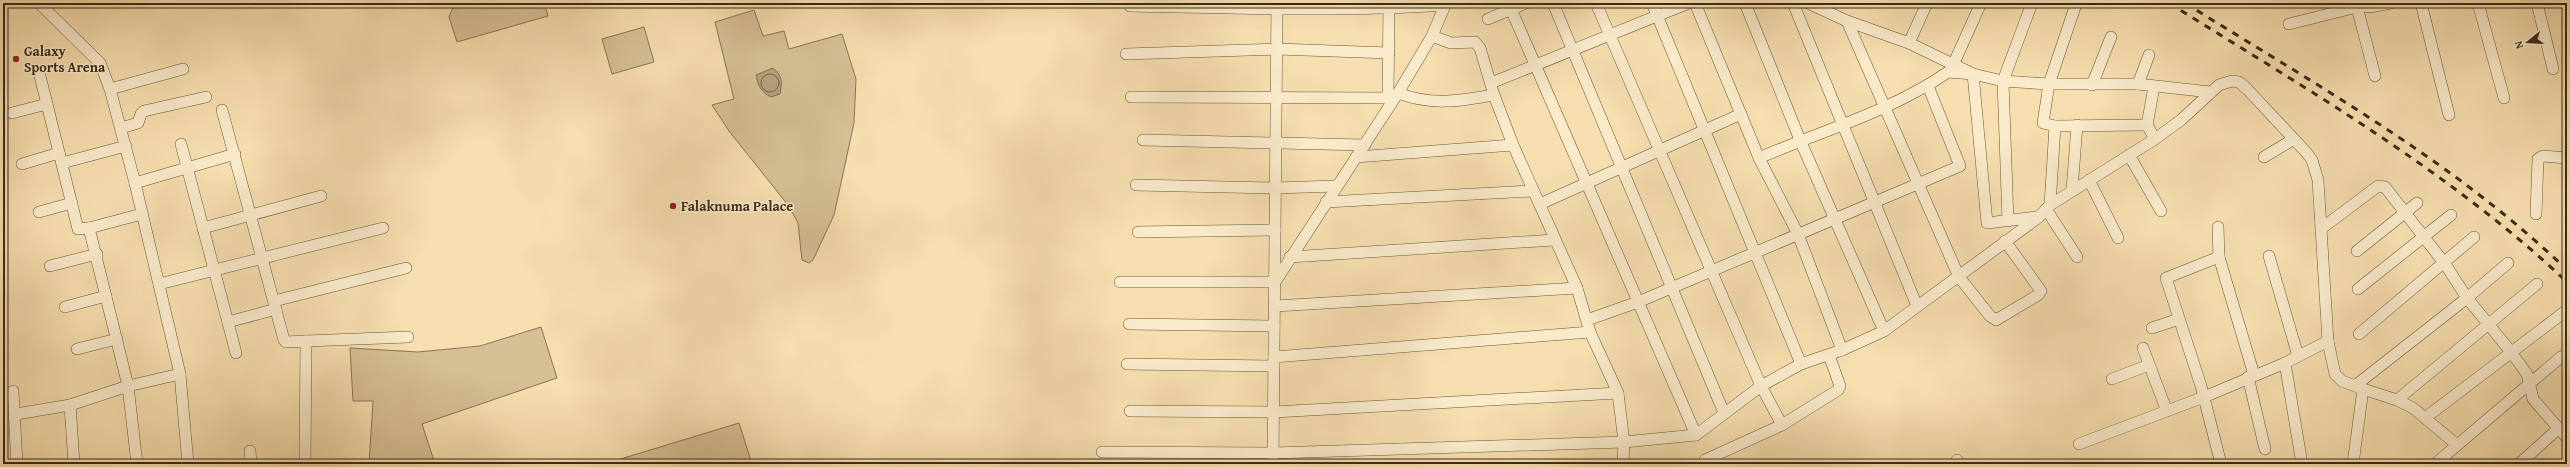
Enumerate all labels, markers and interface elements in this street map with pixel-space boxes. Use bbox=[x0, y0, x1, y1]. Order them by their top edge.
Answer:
north arrow bbox=[2508, 22, 2548, 62]
text: N bbox=[2510, 39, 2527, 51]
place label: Galaxy Sports Arena bbox=[24, 41, 106, 77]
marker: Galaxy Sports Arena bbox=[11, 54, 21, 64]
place label: Falaknuma Palace bbox=[681, 196, 793, 216]
marker: Falaknuma Palace bbox=[668, 201, 678, 211]

